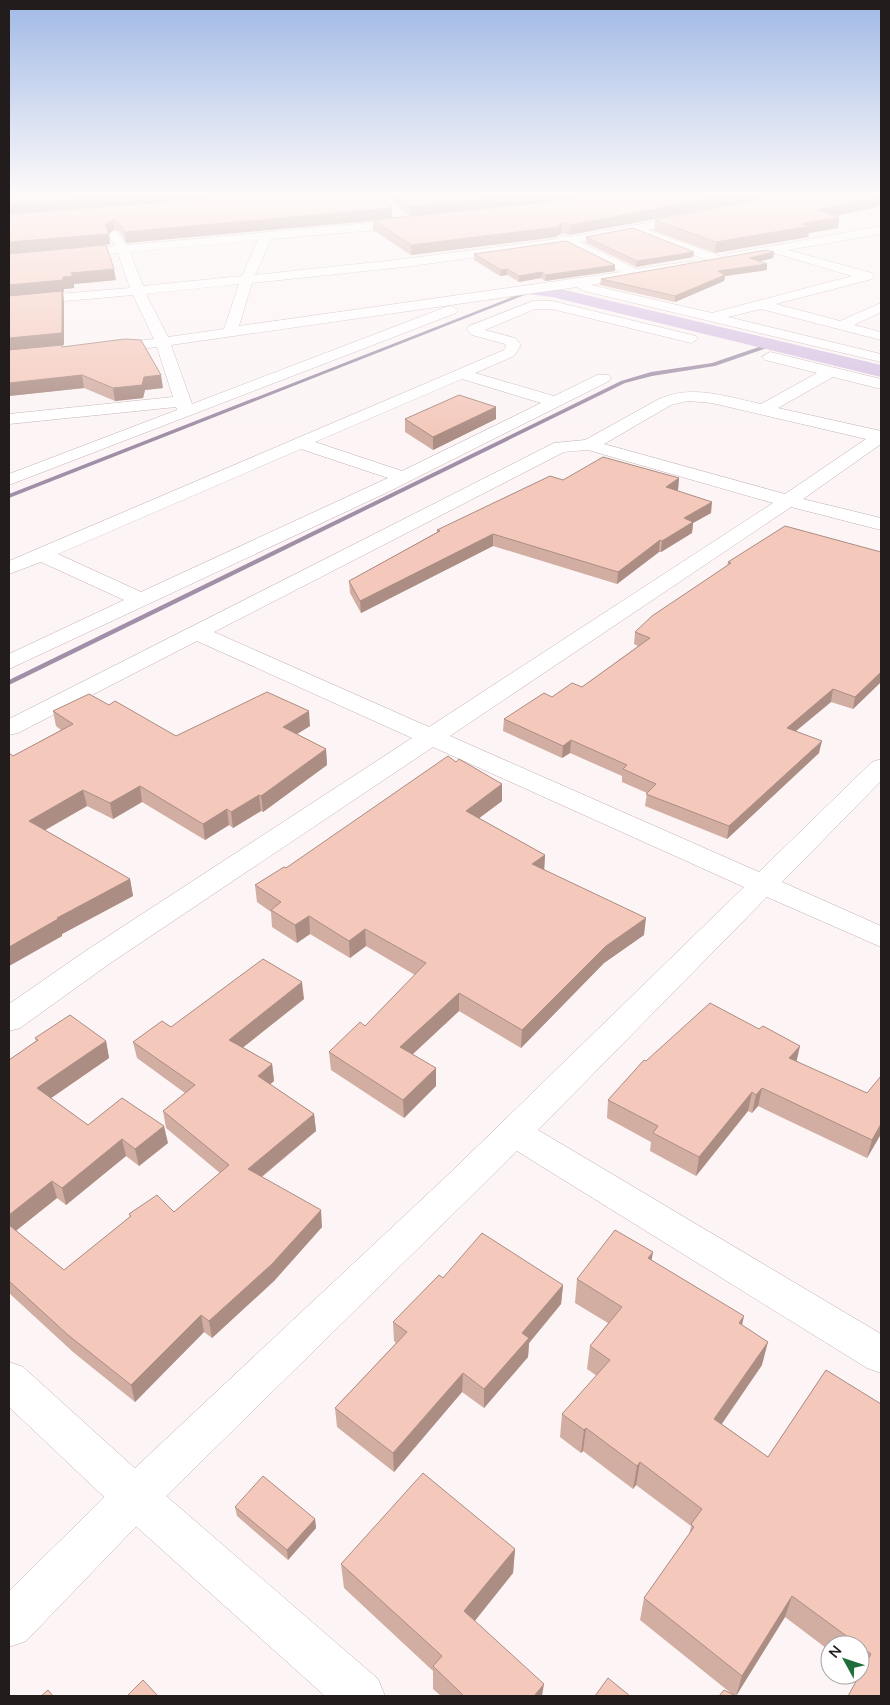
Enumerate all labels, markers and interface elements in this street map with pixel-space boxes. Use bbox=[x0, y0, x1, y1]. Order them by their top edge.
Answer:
north arrow bbox=[820, 1635, 870, 1685]
text: N bbox=[825, 1642, 845, 1661]

